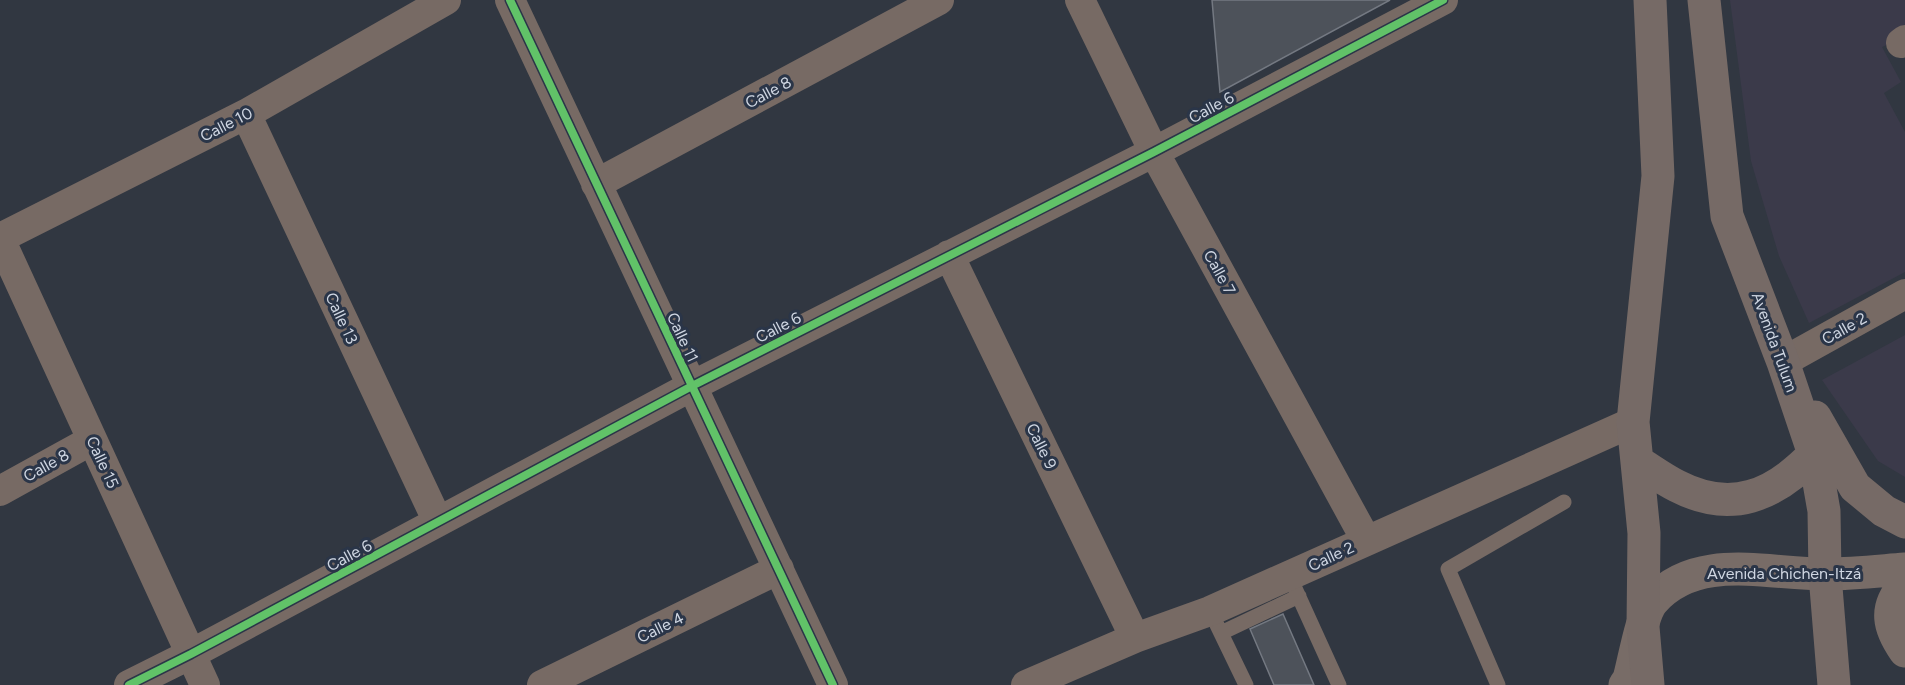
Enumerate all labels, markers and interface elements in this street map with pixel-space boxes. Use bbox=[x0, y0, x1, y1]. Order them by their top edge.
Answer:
street label: Calle 8 bbox=[742, 72, 794, 112]
street label: Calle 6 bbox=[1185, 88, 1237, 127]
street label: Calle 10 bbox=[197, 103, 256, 146]
street label: Calle 7 bbox=[1200, 247, 1240, 298]
street label: Calle 13 bbox=[321, 289, 362, 347]
street label: Avenida Tulum bbox=[1748, 290, 1801, 395]
street label: Calle 6 bbox=[752, 308, 804, 347]
street label: Calle 2 bbox=[1818, 308, 1870, 348]
street label: Calle 11 bbox=[663, 309, 702, 365]
street label: Calle 9 bbox=[1022, 420, 1061, 472]
street label: Calle 15 bbox=[82, 433, 123, 491]
street label: Calle 8 bbox=[20, 445, 72, 486]
street label: Calle 6 bbox=[323, 536, 375, 575]
street label: Calle 2 bbox=[1305, 538, 1357, 575]
street label: Avenida Chichen-Itzá bbox=[1707, 564, 1861, 583]
street label: Calle 4 bbox=[634, 608, 687, 647]

